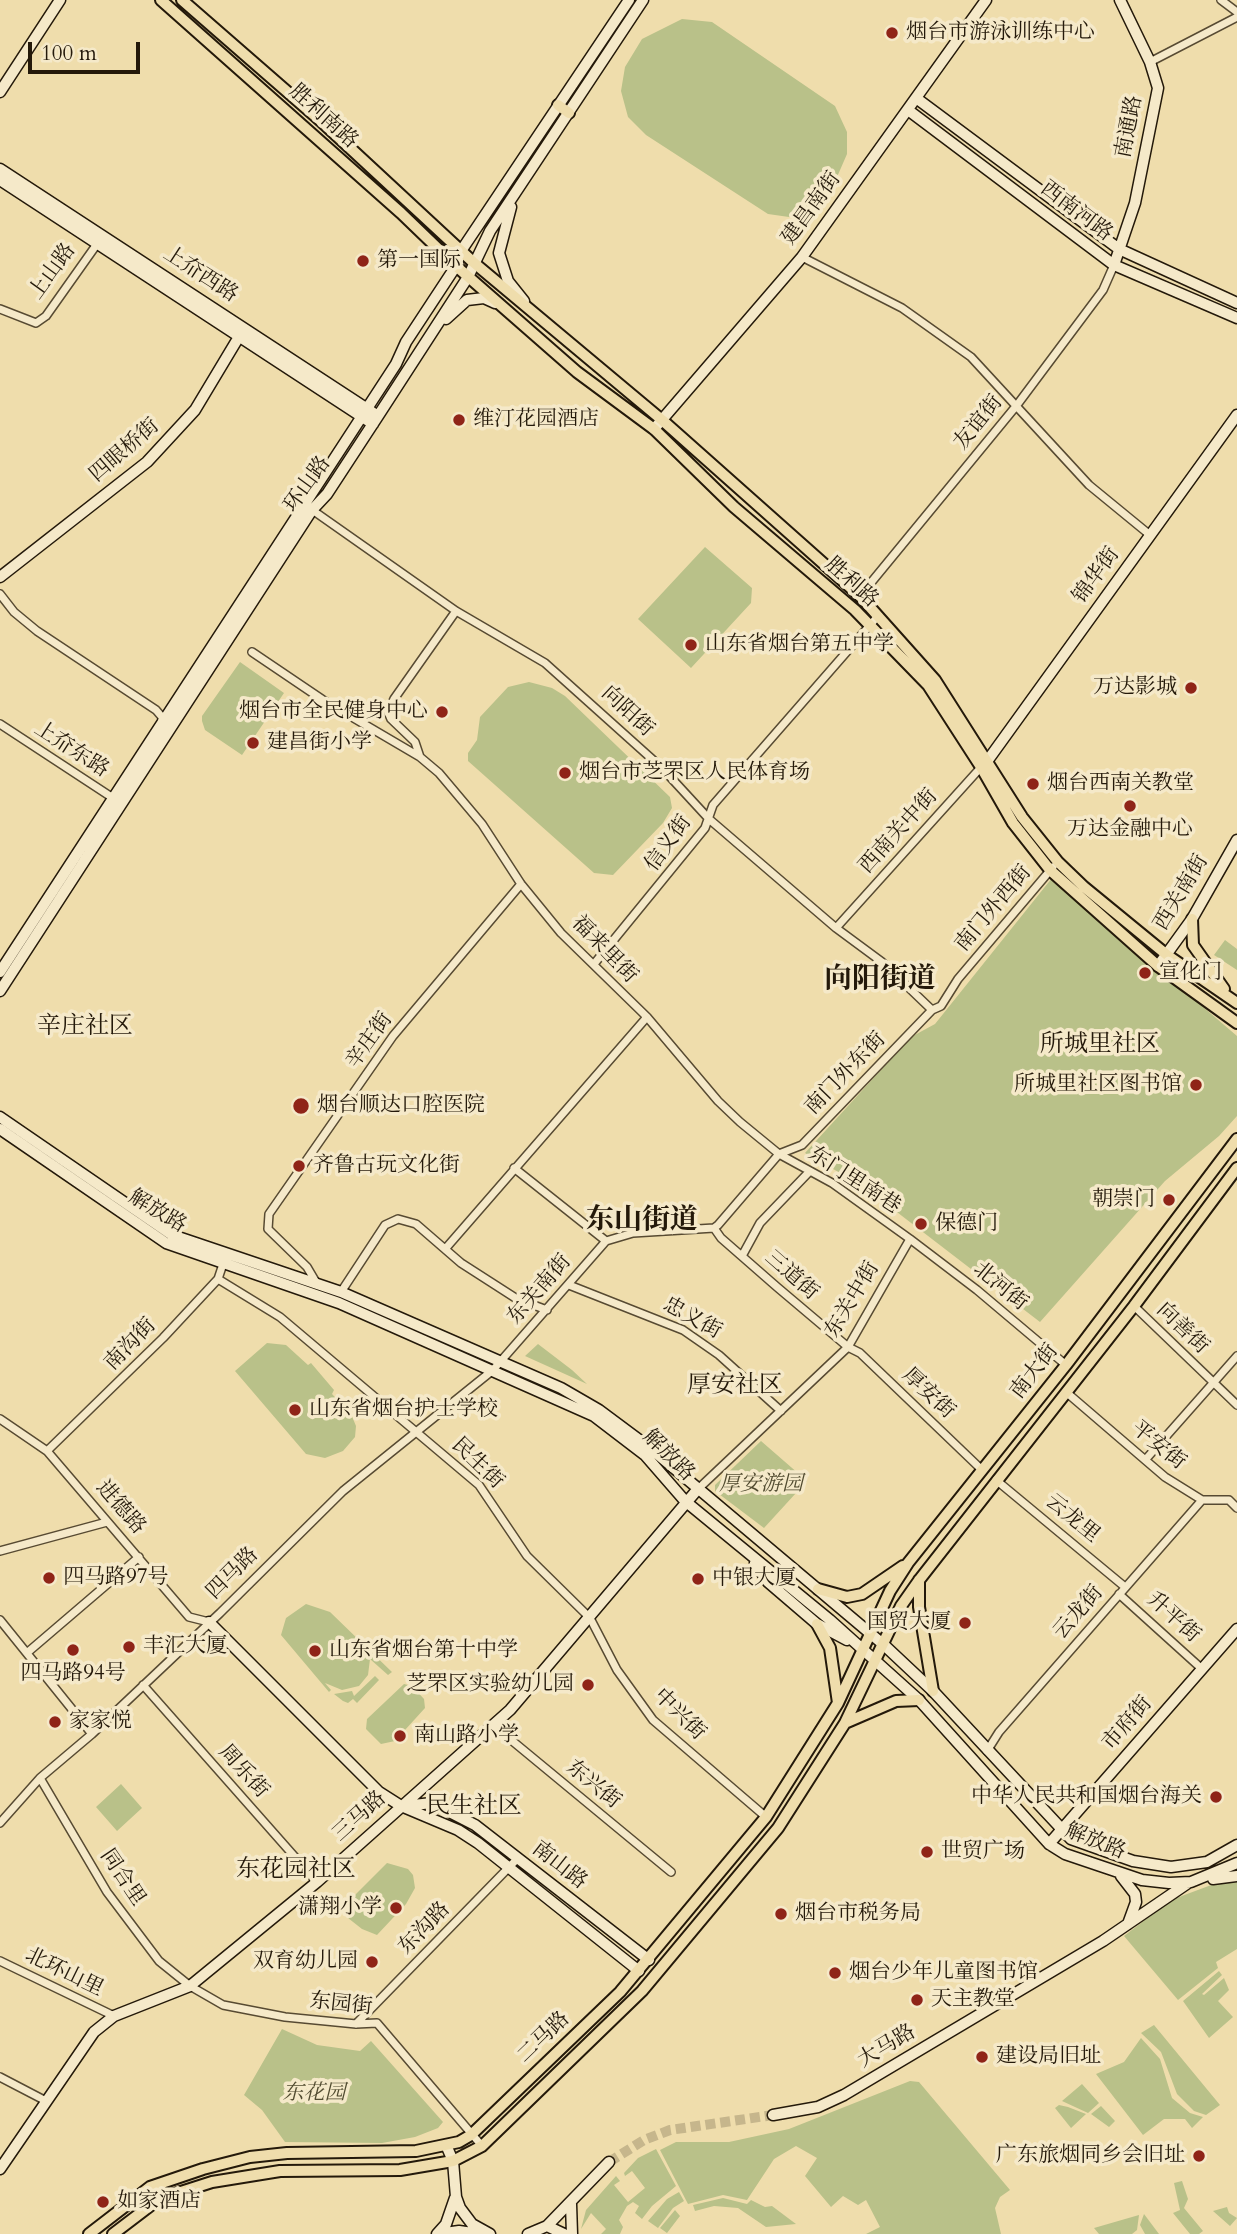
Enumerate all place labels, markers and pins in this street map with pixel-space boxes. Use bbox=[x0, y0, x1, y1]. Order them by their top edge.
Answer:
place label: 烟台市游泳训练中心 bbox=[906, 20, 1095, 46]
marker: 烟台市游泳训练中心 bbox=[884, 25, 900, 41]
place label: 第一国际 bbox=[377, 248, 461, 274]
marker: 第一国际 bbox=[355, 253, 371, 269]
place label: 维汀花园酒店 bbox=[473, 407, 599, 433]
marker: 维汀花园酒店 bbox=[451, 412, 467, 428]
place label: 山东省烟台第五中学 bbox=[705, 632, 894, 658]
marker: 山东省烟台第五中学 bbox=[683, 637, 699, 653]
place label: 万达影城 bbox=[1093, 675, 1177, 701]
marker: 万达影城 bbox=[1183, 680, 1199, 696]
place label: 烟台市全民健身中心 bbox=[239, 699, 428, 725]
marker: 烟台市全民健身中心 bbox=[434, 704, 450, 720]
place label: 建昌街小学 bbox=[267, 730, 372, 756]
marker: 建昌街小学 bbox=[245, 735, 261, 751]
place label: 烟台市芝罘区人民体育场 bbox=[579, 760, 810, 786]
marker: 烟台市芝罘区人民体育场 bbox=[557, 765, 573, 781]
place label: 烟台西南关教堂 bbox=[1047, 771, 1194, 797]
marker: 烟台西南关教堂 bbox=[1025, 776, 1041, 792]
marker: 万达金融中心 bbox=[1122, 798, 1138, 814]
place label: 万达金融中心 bbox=[1067, 817, 1193, 843]
place label: 宣化门 bbox=[1159, 960, 1222, 986]
marker: 宣化门 bbox=[1137, 965, 1153, 981]
place label: 所城里社区图书馆 bbox=[1014, 1072, 1182, 1098]
marker: 所城里社区图书馆 bbox=[1188, 1077, 1204, 1093]
place label: 烟台顺达口腔医院 bbox=[317, 1093, 485, 1119]
marker: 烟台顺达口腔医院 bbox=[291, 1096, 311, 1116]
place label: 齐鲁古玩文化街 bbox=[313, 1153, 460, 1179]
marker: 齐鲁古玩文化街 bbox=[291, 1158, 307, 1174]
place label: 朝崇门 bbox=[1092, 1187, 1155, 1213]
marker: 朝崇门 bbox=[1161, 1192, 1177, 1208]
place label: 保德门 bbox=[935, 1211, 998, 1237]
marker: 保德门 bbox=[913, 1216, 929, 1232]
place label: 山东省烟台护士学校 bbox=[309, 1397, 498, 1423]
marker: 山东省烟台护士学校 bbox=[287, 1402, 303, 1418]
place label: 四马路97号 bbox=[63, 1565, 169, 1591]
place label: 中银大厦 bbox=[712, 1566, 796, 1592]
marker: 四马路97号 bbox=[41, 1570, 57, 1586]
marker: 中银大厦 bbox=[690, 1571, 706, 1587]
place label: 国贸大厦 bbox=[867, 1610, 951, 1636]
marker: 国贸大厦 bbox=[957, 1615, 973, 1631]
place label: 丰汇大厦 bbox=[143, 1634, 227, 1660]
place label: 山东省烟台第十中学 bbox=[329, 1638, 518, 1664]
marker: 丰汇大厦 bbox=[121, 1639, 137, 1655]
marker: 四马路94号 bbox=[65, 1642, 81, 1658]
marker: 山东省烟台第十中学 bbox=[307, 1643, 323, 1659]
place label: 四马路94号 bbox=[20, 1661, 126, 1687]
place label: 芝罘区实验幼儿园 bbox=[406, 1672, 574, 1698]
marker: 芝罘区实验幼儿园 bbox=[580, 1677, 596, 1693]
place label: 家家悦 bbox=[69, 1709, 132, 1735]
marker: 家家悦 bbox=[47, 1714, 63, 1730]
place label: 南山路小学 bbox=[414, 1723, 519, 1749]
marker: 南山路小学 bbox=[392, 1728, 408, 1744]
place label: 中华人民共和国烟台海关 bbox=[971, 1784, 1202, 1810]
marker: 中华人民共和国烟台海关 bbox=[1208, 1789, 1224, 1805]
place label: 世贸广场 bbox=[941, 1839, 1025, 1865]
marker: 世贸广场 bbox=[919, 1844, 935, 1860]
place label: 潇翔小学 bbox=[298, 1895, 382, 1921]
marker: 潇翔小学 bbox=[388, 1900, 404, 1916]
place label: 烟台市税务局 bbox=[795, 1901, 921, 1927]
marker: 烟台市税务局 bbox=[773, 1906, 789, 1922]
place label: 双育幼儿园 bbox=[253, 1949, 358, 1975]
marker: 双育幼儿园 bbox=[364, 1954, 380, 1970]
place label: 烟台少年儿童图书馆 bbox=[849, 1960, 1038, 1986]
marker: 烟台少年儿童图书馆 bbox=[827, 1965, 843, 1981]
place label: 天主教堂 bbox=[931, 1987, 1015, 2013]
marker: 天主教堂 bbox=[909, 1992, 925, 2008]
place label: 建设局旧址 bbox=[996, 2044, 1101, 2070]
marker: 建设局旧址 bbox=[974, 2049, 990, 2065]
place label: 广东旅烟同乡会旧址 bbox=[996, 2143, 1185, 2169]
marker: 广东旅烟同乡会旧址 bbox=[1191, 2148, 1207, 2164]
place label: 如家酒店 bbox=[117, 2189, 201, 2215]
marker: 如家酒店 bbox=[95, 2194, 111, 2210]

